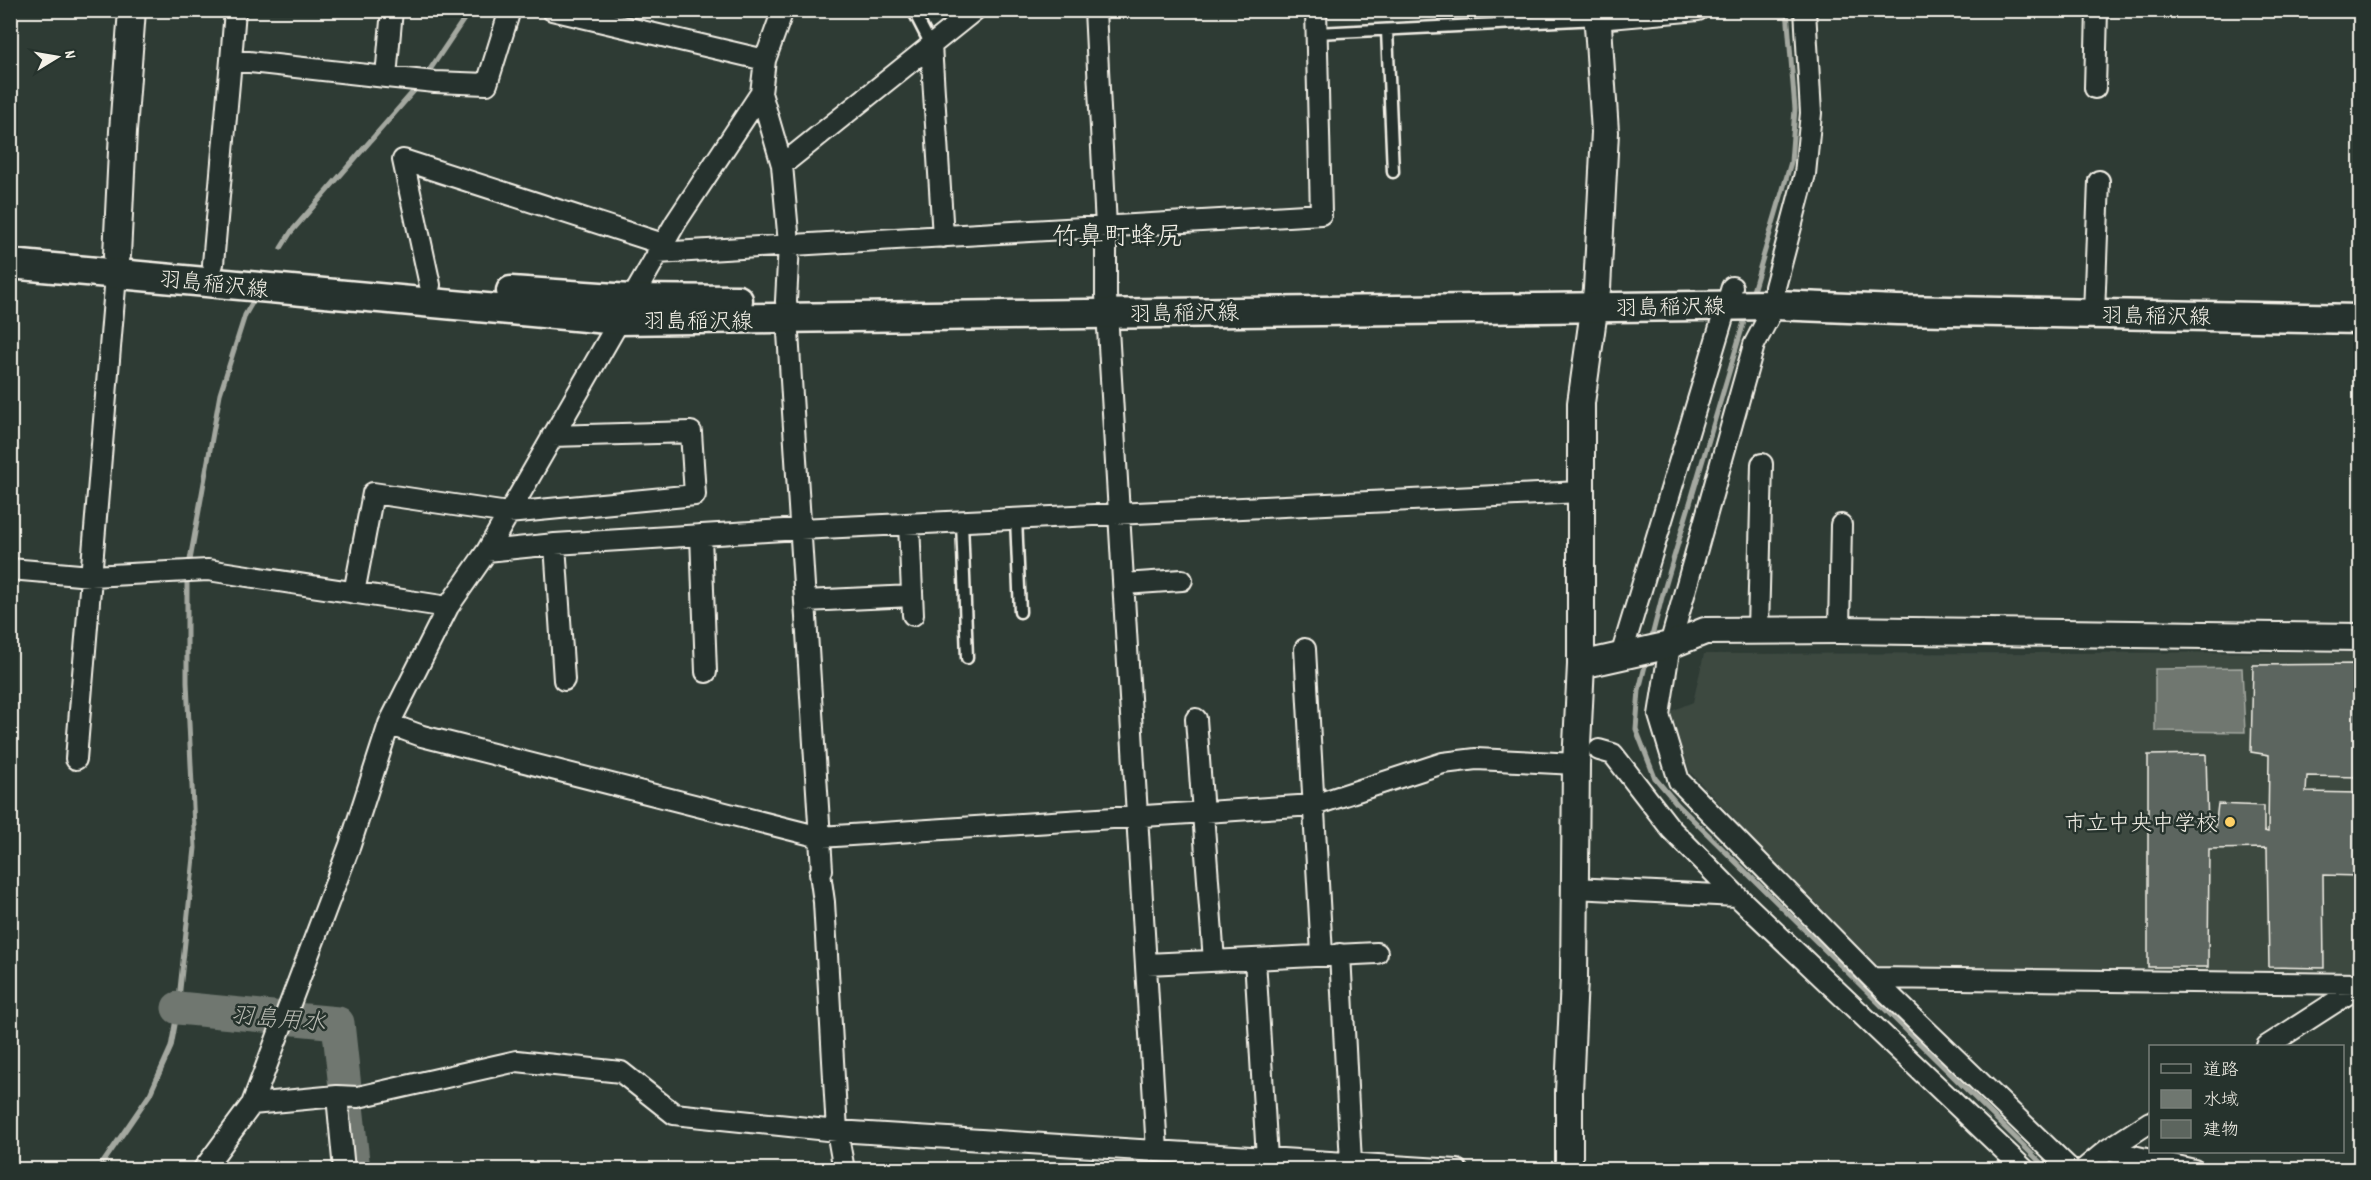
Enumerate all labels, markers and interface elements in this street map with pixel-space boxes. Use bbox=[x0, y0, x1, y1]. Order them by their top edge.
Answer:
north arrow bbox=[27, 27, 87, 87]
text: N bbox=[57, 49, 81, 61]
district label: 竹鼻町蜂尻 bbox=[1052, 220, 1182, 257]
street label: 羽島稲沢線 bbox=[157, 265, 270, 308]
street label: 羽島稲沢線 bbox=[1615, 293, 1725, 326]
street label: 羽島稲沢線 bbox=[1129, 299, 1239, 332]
street label: 羽島稲沢線 bbox=[2101, 302, 2211, 335]
street label: 羽島稲沢線 bbox=[643, 308, 753, 339]
place label: 市立中央中学校 bbox=[2064, 810, 2218, 841]
marker: 市立中央中学校 bbox=[2223, 815, 2237, 829]
water label: 羽島用水 bbox=[228, 1000, 327, 1042]
legend bbox=[2149, 1045, 2344, 1153]
text: 道路 bbox=[2203, 1059, 2239, 1084]
text: 水域 bbox=[2203, 1089, 2239, 1114]
text: 建物 bbox=[2203, 1119, 2239, 1144]

